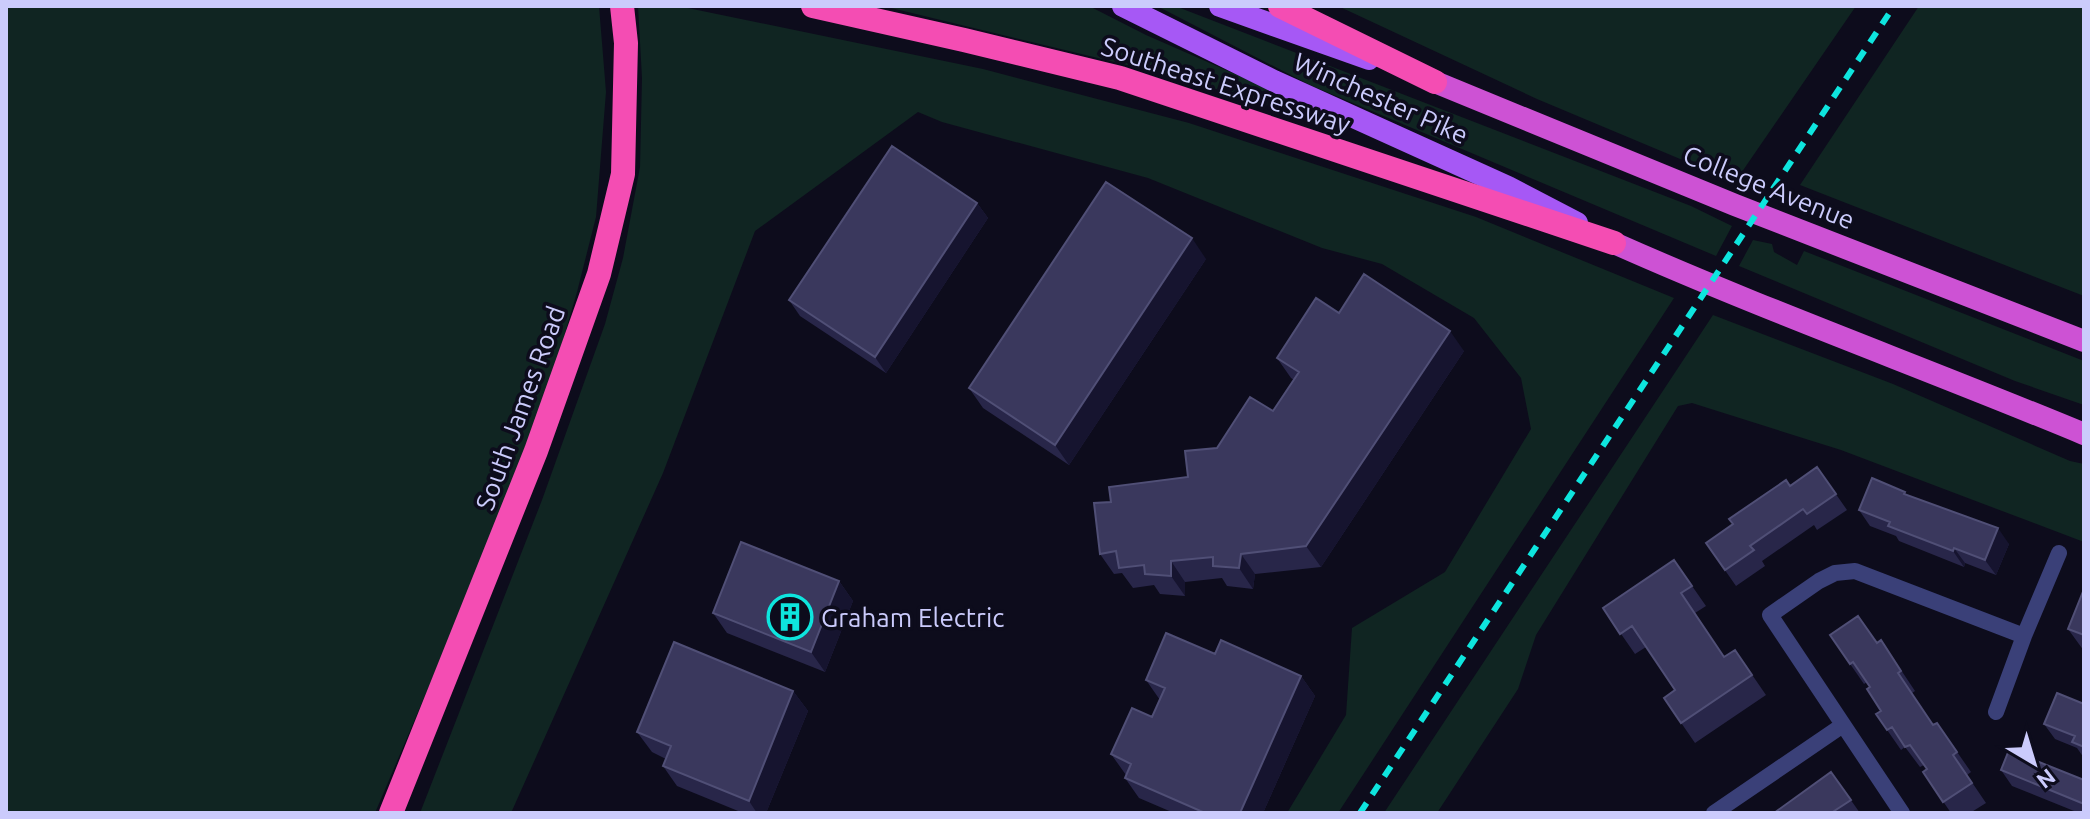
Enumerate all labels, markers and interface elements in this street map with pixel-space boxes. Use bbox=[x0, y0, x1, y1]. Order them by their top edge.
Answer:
street label: Southeast Expressway bbox=[1098, 31, 1354, 139]
street label: Winchester Pike bbox=[1289, 47, 1473, 149]
street label: College Avenue bbox=[1679, 139, 1859, 235]
street label: South James Road bbox=[470, 302, 570, 514]
building icon: Graham Electric bbox=[766, 593, 814, 641]
place label: Graham Electric bbox=[821, 603, 1004, 632]
north arrow bbox=[1994, 723, 2074, 803]
text: N bbox=[2032, 764, 2061, 794]

